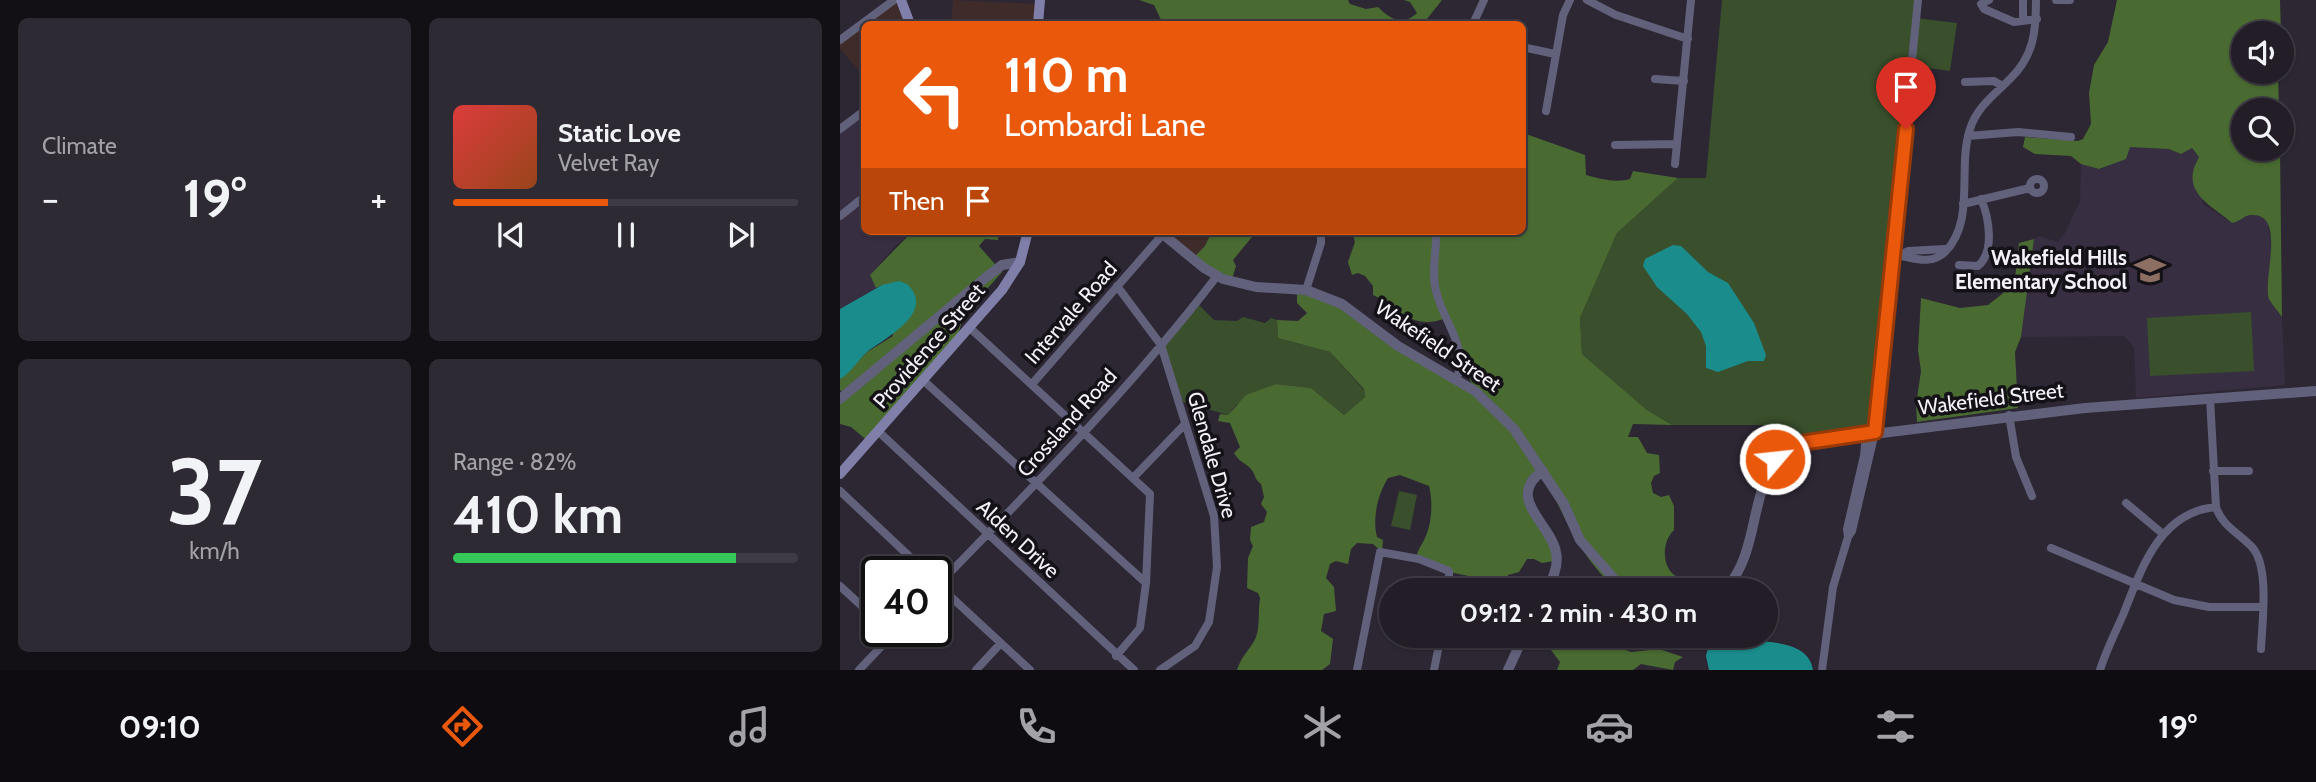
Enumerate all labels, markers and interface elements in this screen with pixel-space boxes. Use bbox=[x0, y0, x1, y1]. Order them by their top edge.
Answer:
map controls bbox=[2231, 21, 2294, 161]
button: sound bbox=[2231, 21, 2294, 84]
text: 110 m bbox=[1004, 45, 1128, 104]
icon: left bbox=[889, 49, 980, 140]
pin bbox=[1876, 57, 1936, 129]
icon: arrive bbox=[1887, 68, 1925, 106]
button: search bbox=[2231, 98, 2294, 161]
text: Lombardi Lane bbox=[1004, 105, 1206, 144]
text: Static Love bbox=[558, 117, 681, 149]
text: Climate bbox=[42, 132, 117, 160]
text: Velvet Ray bbox=[558, 149, 659, 177]
text: 19° bbox=[183, 167, 246, 230]
text: − bbox=[42, 175, 59, 222]
text: + bbox=[370, 175, 387, 222]
icon: arrive bbox=[959, 182, 997, 220]
text: Then bbox=[889, 185, 945, 217]
icon: previous bbox=[492, 216, 530, 254]
icon: pause bbox=[607, 216, 645, 254]
icon: next bbox=[722, 216, 760, 254]
place label: Wakefield Hills Elementary School bbox=[1955, 245, 2127, 294]
school or university icon: Wakefield Hills Elementary School bbox=[2133, 253, 2167, 287]
street label: Intervale Road bbox=[1019, 256, 1122, 369]
street label: Providence Street bbox=[868, 278, 990, 413]
street label: Wakefield Street bbox=[1371, 294, 1506, 397]
street label: Crossland Road bbox=[1012, 363, 1122, 482]
street label: Wakefield Street bbox=[1917, 377, 2065, 420]
street label: Glendale Drive bbox=[1182, 389, 1243, 521]
position arrow bbox=[1738, 422, 1812, 496]
text: 37 bbox=[167, 436, 262, 547]
text: Range · 82% bbox=[453, 448, 576, 476]
text: 410 km bbox=[453, 483, 623, 546]
street label: Alden Drive bbox=[972, 494, 1065, 583]
text: km/h bbox=[189, 537, 240, 565]
speed limit sign: 40 bbox=[861, 556, 952, 647]
text: 09:12 · 2 min · 430 m bbox=[1460, 597, 1697, 629]
icon: directions bbox=[438, 702, 487, 751]
icon: music bbox=[725, 702, 774, 751]
icon: phone bbox=[1012, 702, 1061, 751]
icon: climate bbox=[1298, 702, 1347, 751]
icon: car bbox=[1585, 702, 1634, 751]
icon: filters bbox=[1871, 702, 1920, 751]
text: 09:10 bbox=[119, 707, 201, 746]
text: 19° bbox=[2158, 707, 2197, 746]

